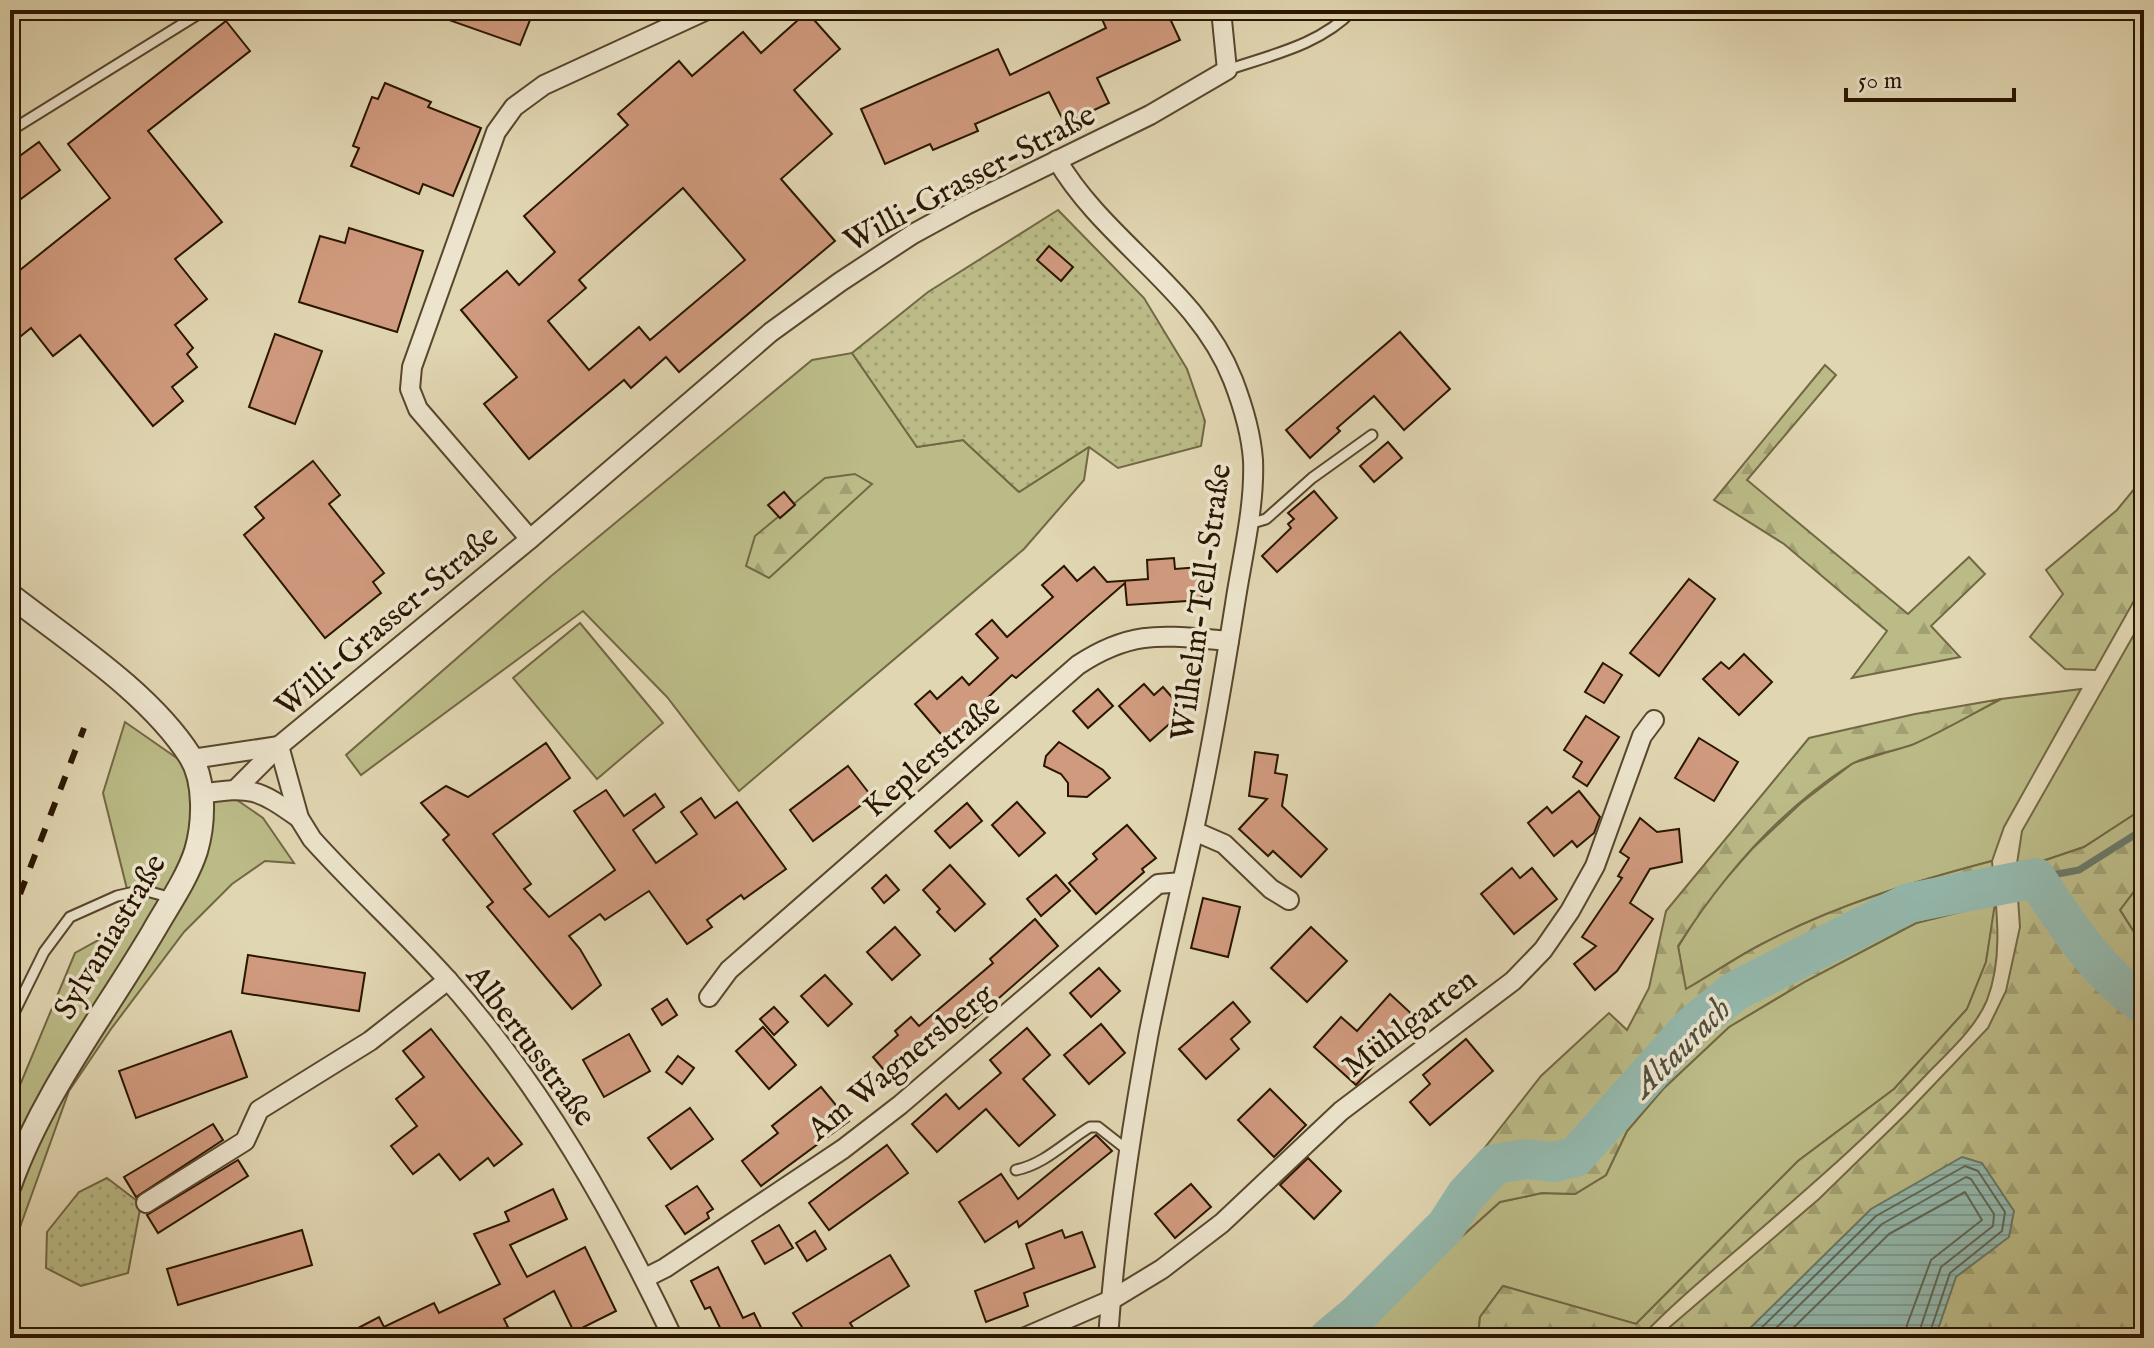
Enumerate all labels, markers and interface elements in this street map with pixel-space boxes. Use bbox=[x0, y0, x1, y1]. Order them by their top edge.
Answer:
scale bar bbox=[1846, 52, 2014, 102]
text: 50 m bbox=[1858, 66, 1902, 97]
street label: Willi-Grasser-Straße bbox=[837, 96, 1103, 263]
street label: Wilhelm-Tell-Straße bbox=[1163, 461, 1242, 744]
street label: Willi-Grasser-Straße bbox=[268, 517, 508, 727]
street label: Keplerstraße bbox=[855, 686, 1010, 828]
street label: Sylvaniastraße bbox=[46, 847, 177, 1028]
street label: Albertusstraße bbox=[455, 957, 604, 1135]
street label: Mühlgarten bbox=[1335, 960, 1486, 1088]
street label: Am Wagnersberg bbox=[799, 975, 1004, 1151]
water label: Altaurach bbox=[1621, 989, 1741, 1109]

